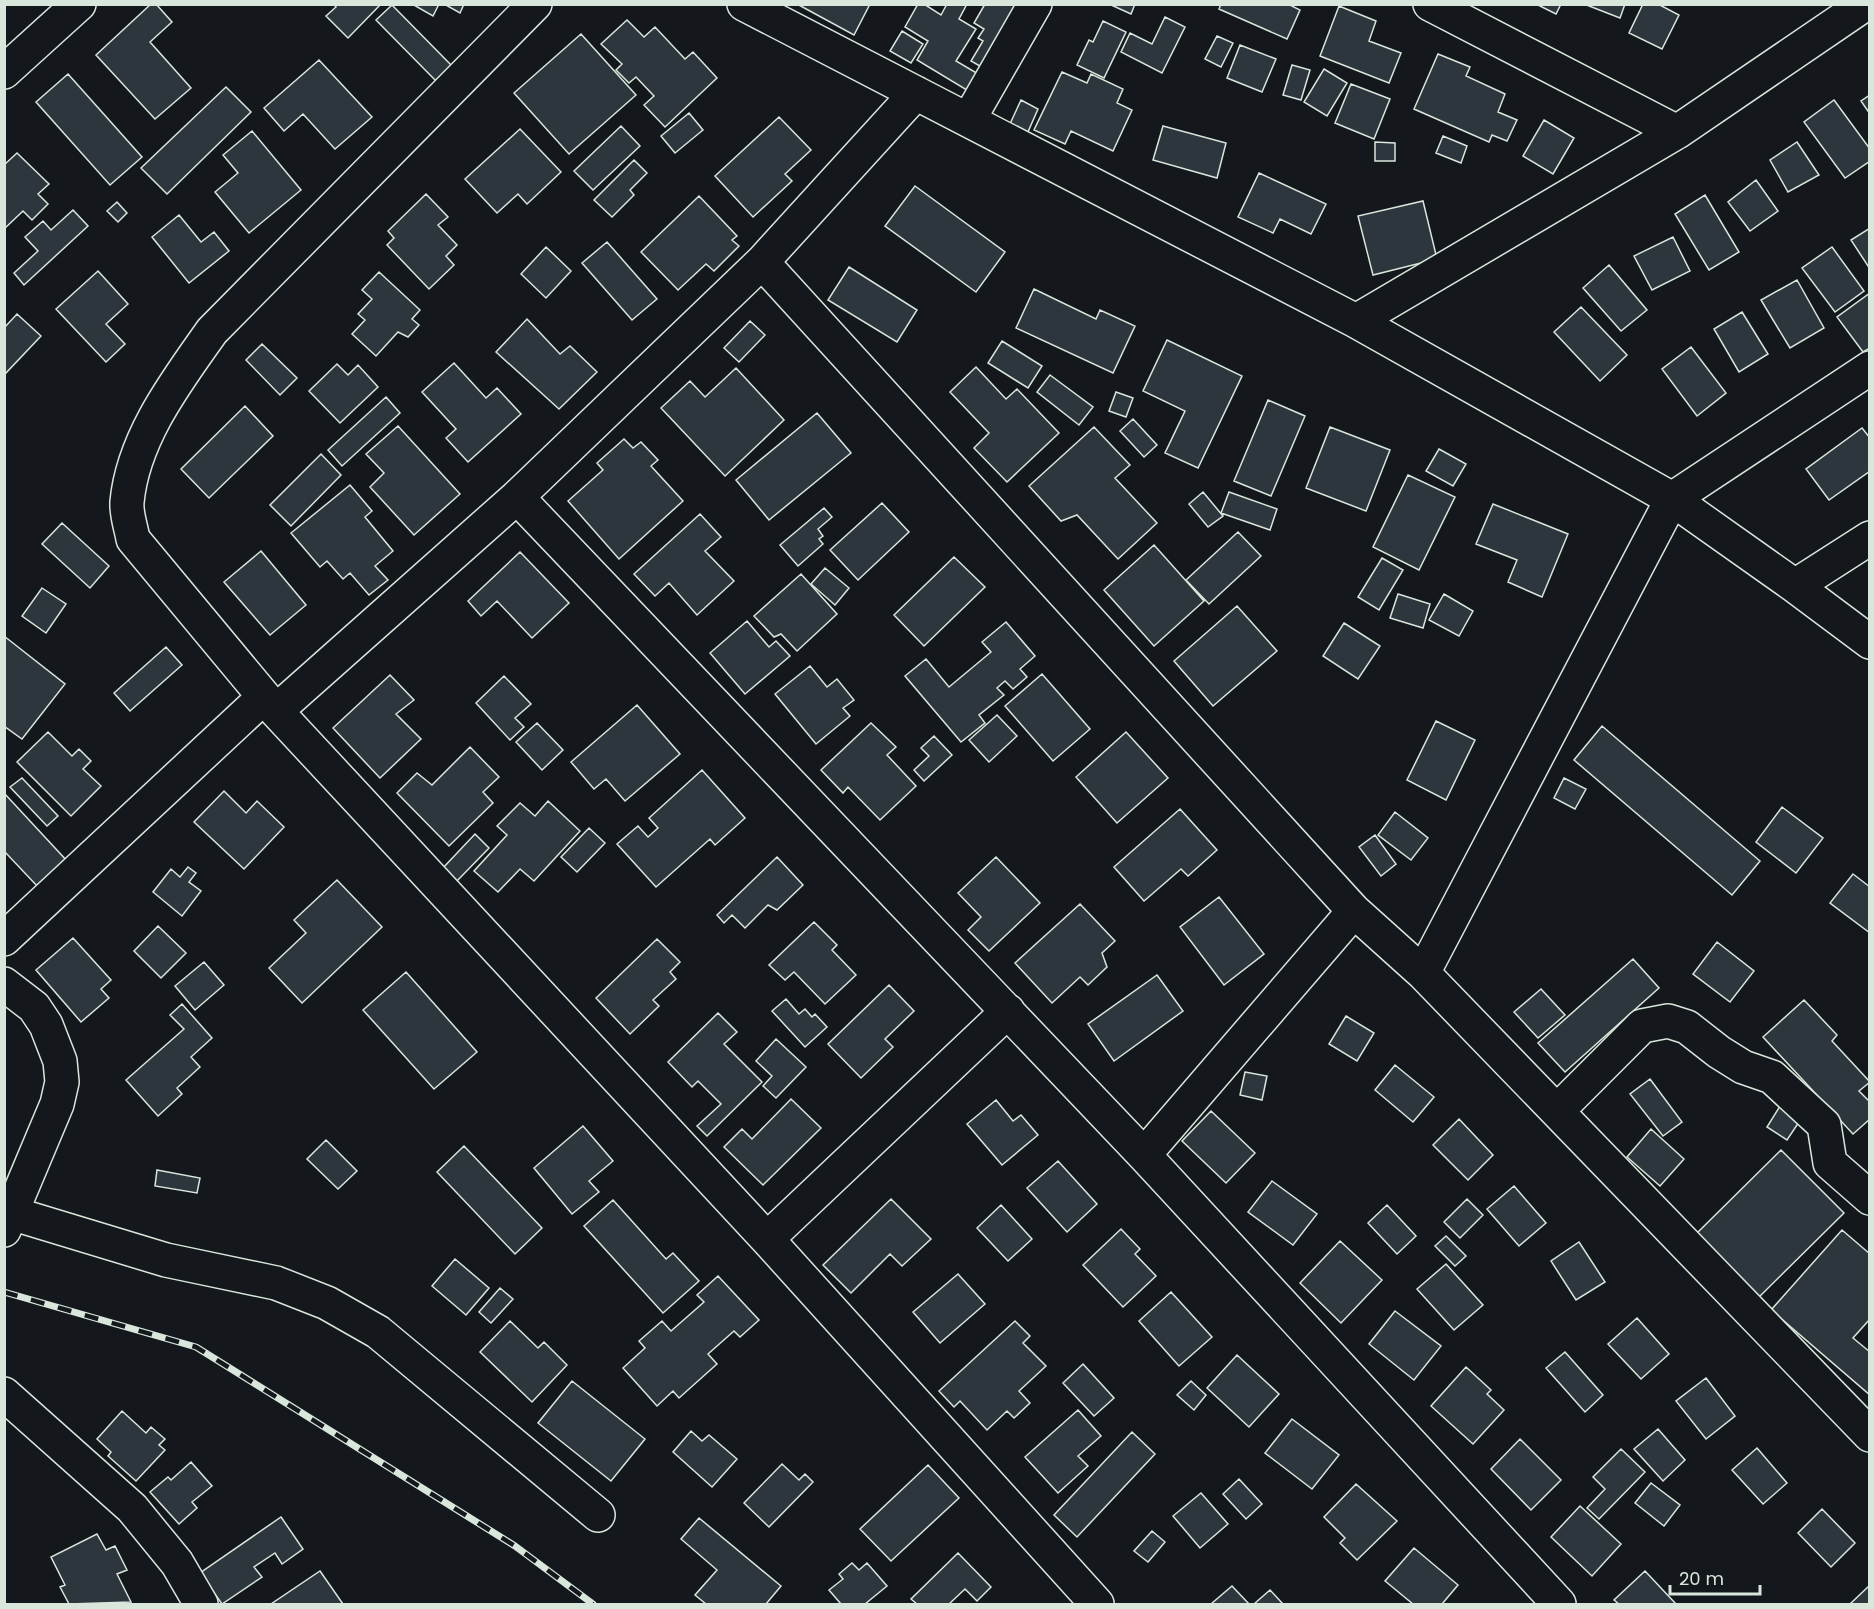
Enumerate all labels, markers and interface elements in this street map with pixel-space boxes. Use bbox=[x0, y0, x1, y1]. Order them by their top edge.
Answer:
scale bar bbox=[1670, 1558, 1760, 1596]
text: 20 m bbox=[1679, 1566, 1724, 1591]

